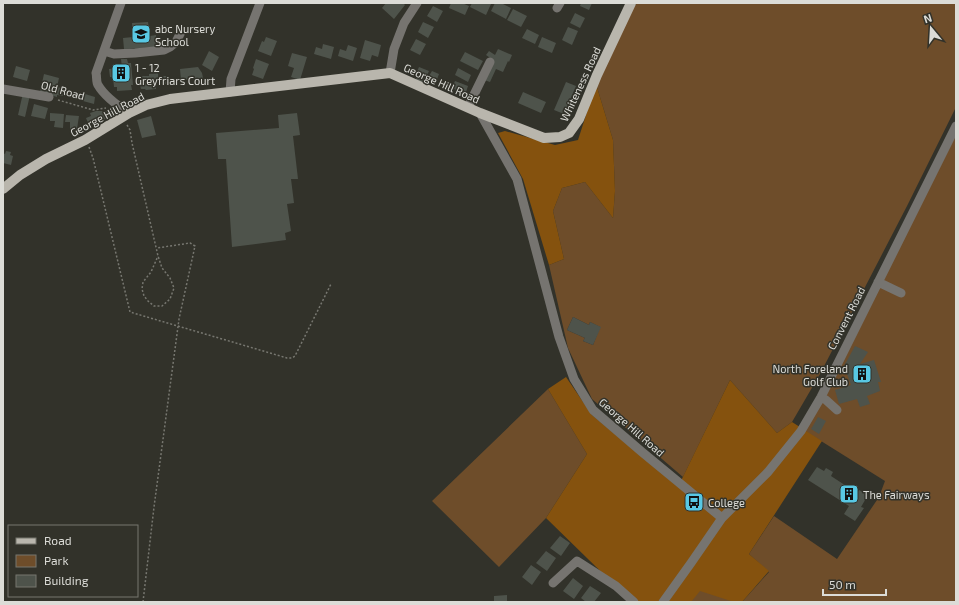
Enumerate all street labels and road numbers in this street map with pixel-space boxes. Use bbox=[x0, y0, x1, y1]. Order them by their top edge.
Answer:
street label: Whiteness Road bbox=[557, 45, 603, 123]
street label: George Hill Road bbox=[402, 60, 482, 106]
street label: Old Road bbox=[40, 78, 86, 102]
street label: George Hill Road bbox=[68, 89, 146, 139]
street label: Convent Road bbox=[825, 284, 867, 352]
street label: George Hill Road bbox=[597, 395, 667, 459]

